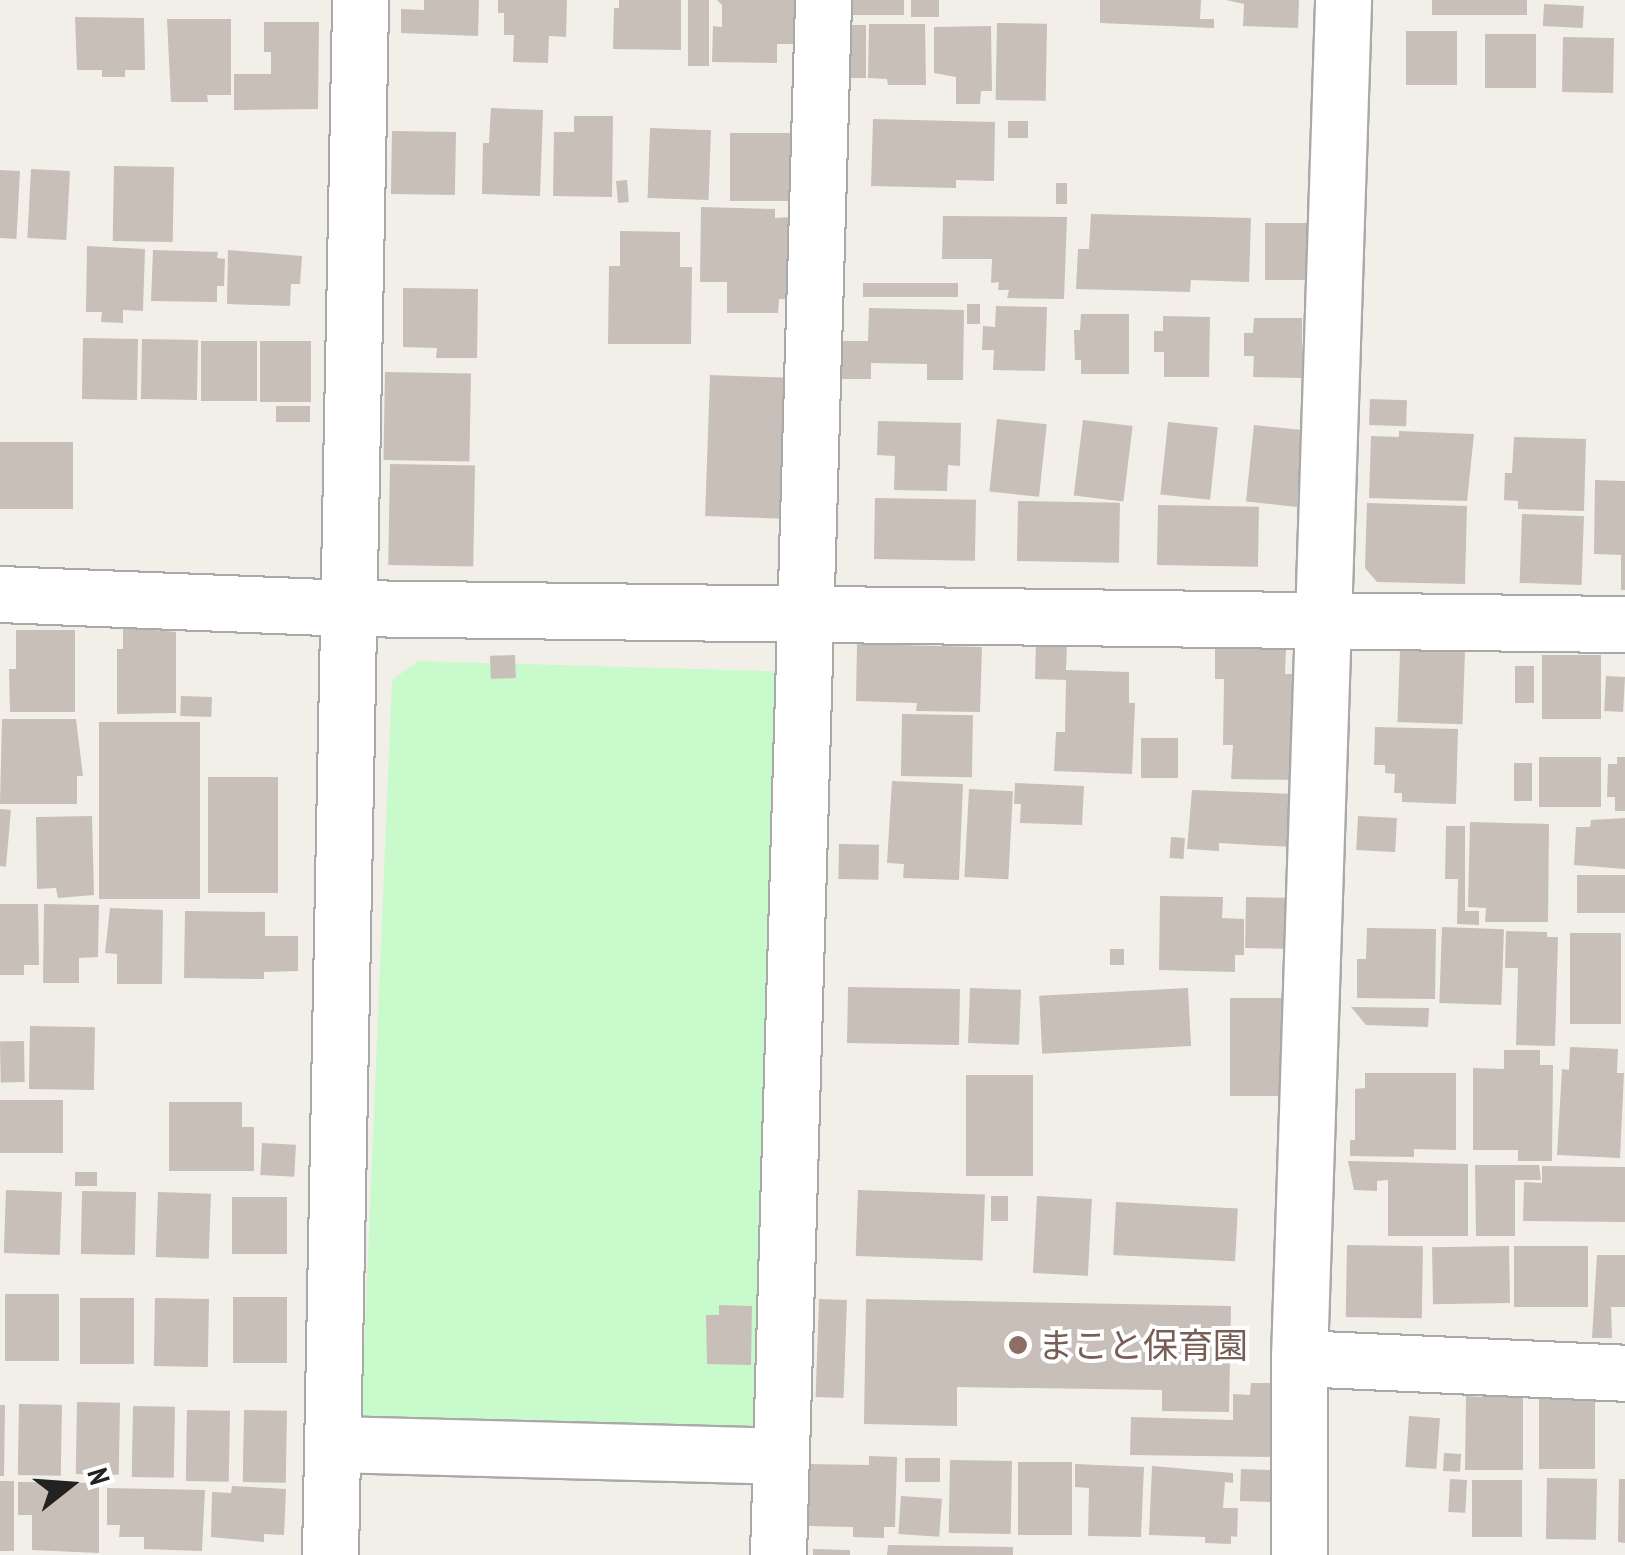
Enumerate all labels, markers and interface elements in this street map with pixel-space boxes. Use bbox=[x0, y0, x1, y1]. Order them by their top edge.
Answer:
place label: まこと保育園 bbox=[1038, 1324, 1248, 1366]
marker: まこと保育園 bbox=[1007, 1334, 1029, 1356]
north arrow bbox=[20, 1435, 120, 1535]
text: N bbox=[79, 1463, 119, 1489]

